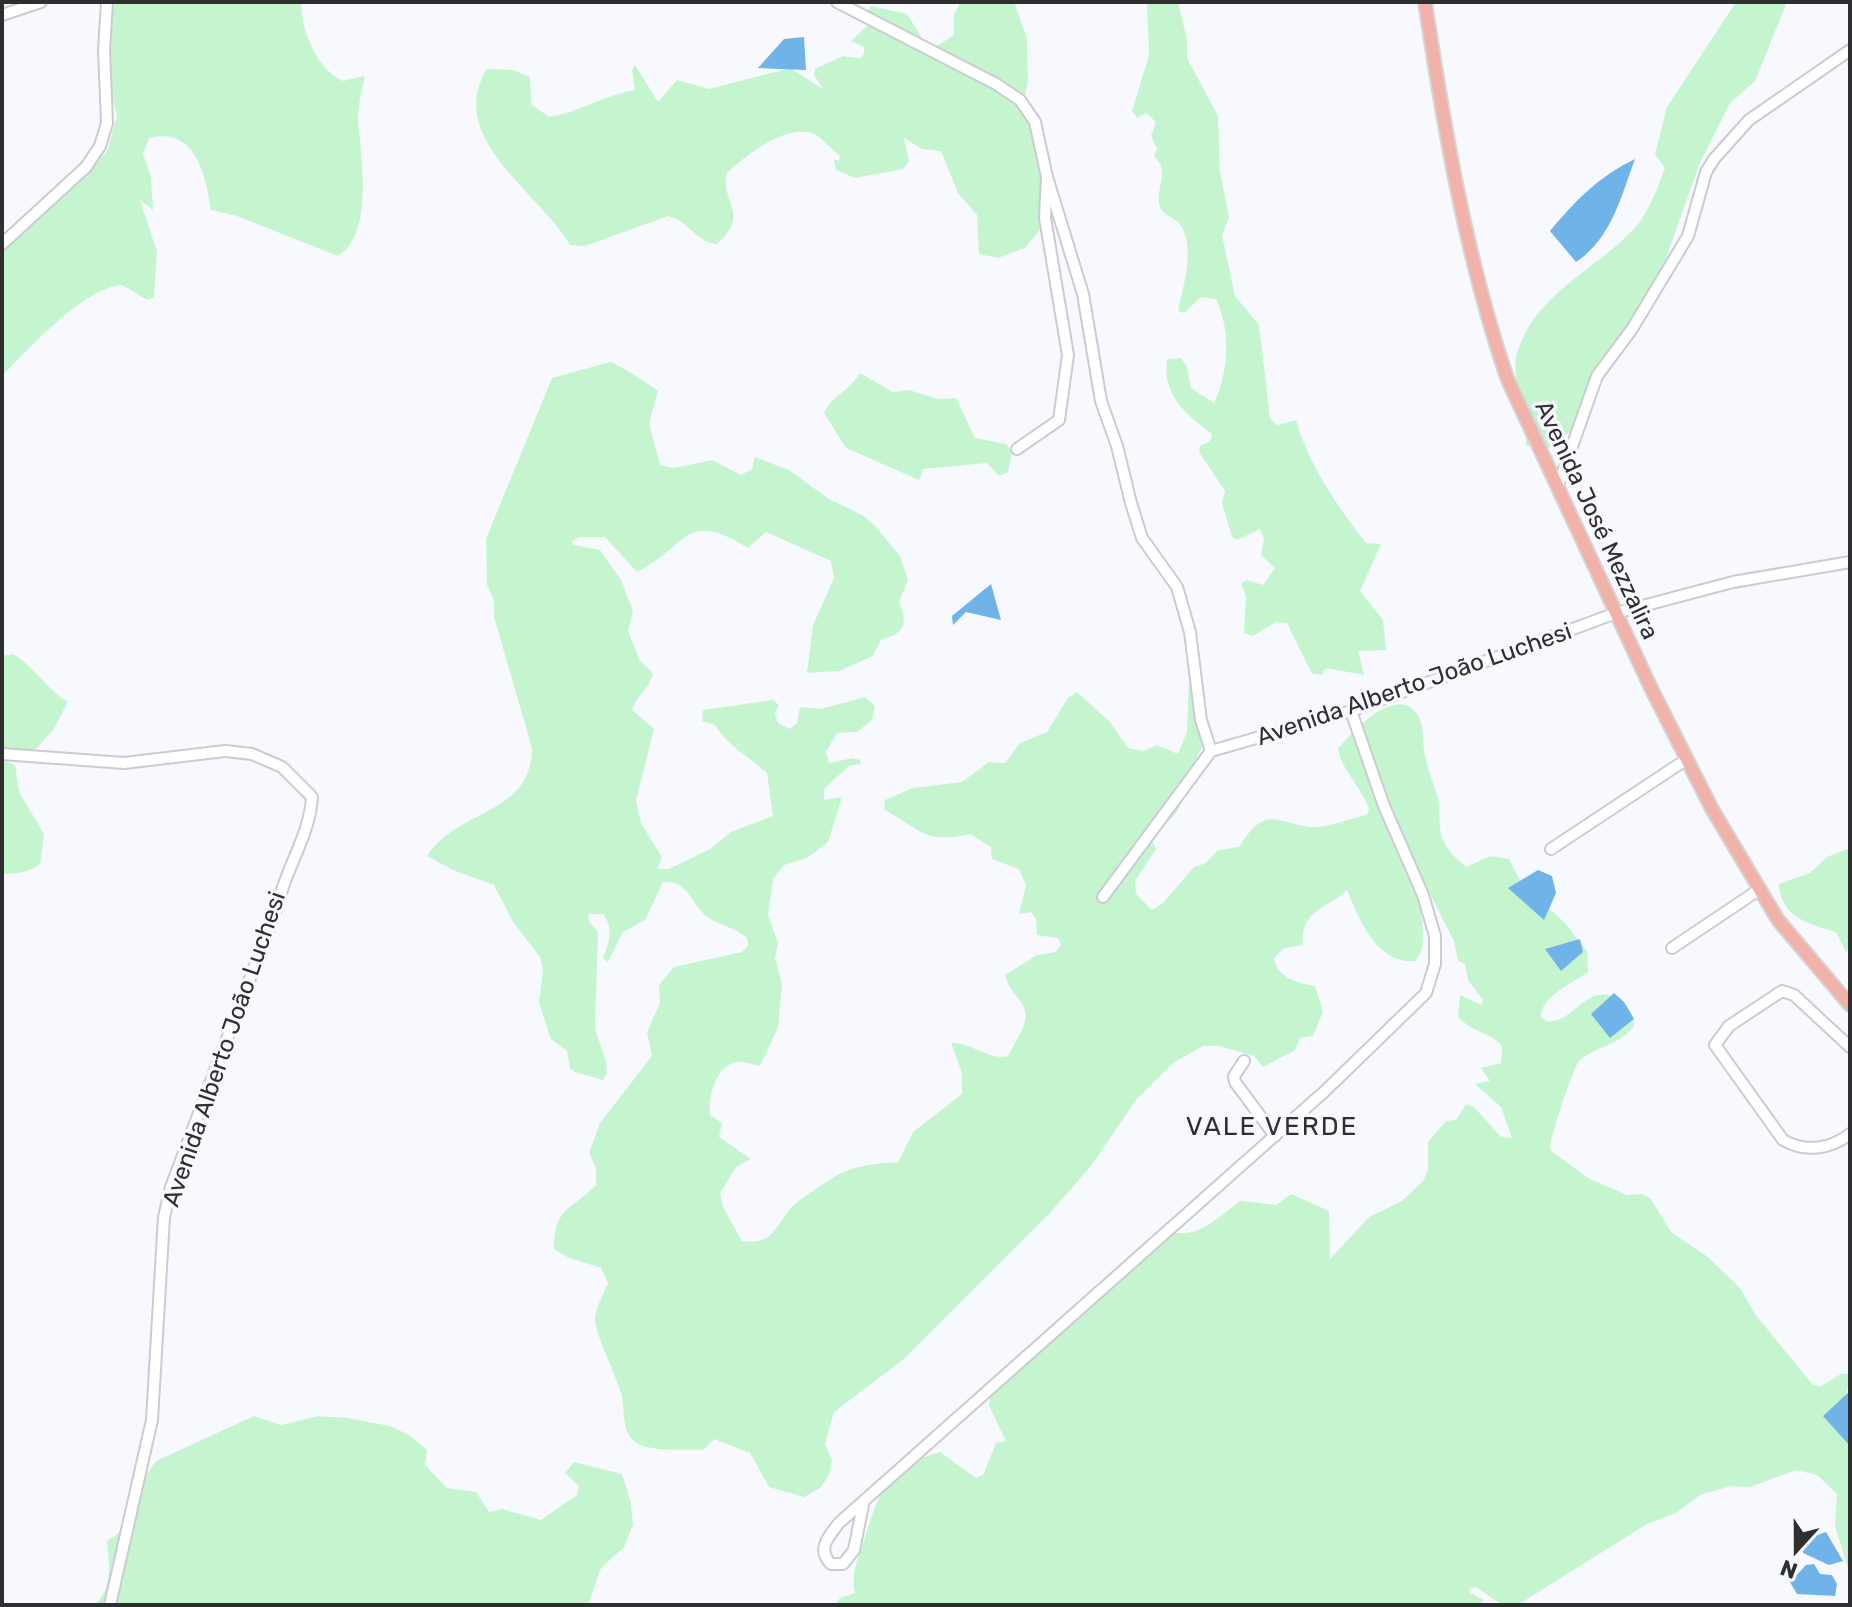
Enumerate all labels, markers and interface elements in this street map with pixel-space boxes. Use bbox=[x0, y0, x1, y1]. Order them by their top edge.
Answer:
street label: Avenida José Mezzalira bbox=[1529, 396, 1665, 644]
street label: Avenida Alberto João Luchesi bbox=[1253, 617, 1575, 751]
street label: Avenida Alberto João Luchesi bbox=[157, 888, 291, 1210]
district label: VALE VERDE bbox=[1186, 1111, 1358, 1142]
north arrow bbox=[1756, 1511, 1836, 1591]
text: N bbox=[1777, 1554, 1801, 1585]

